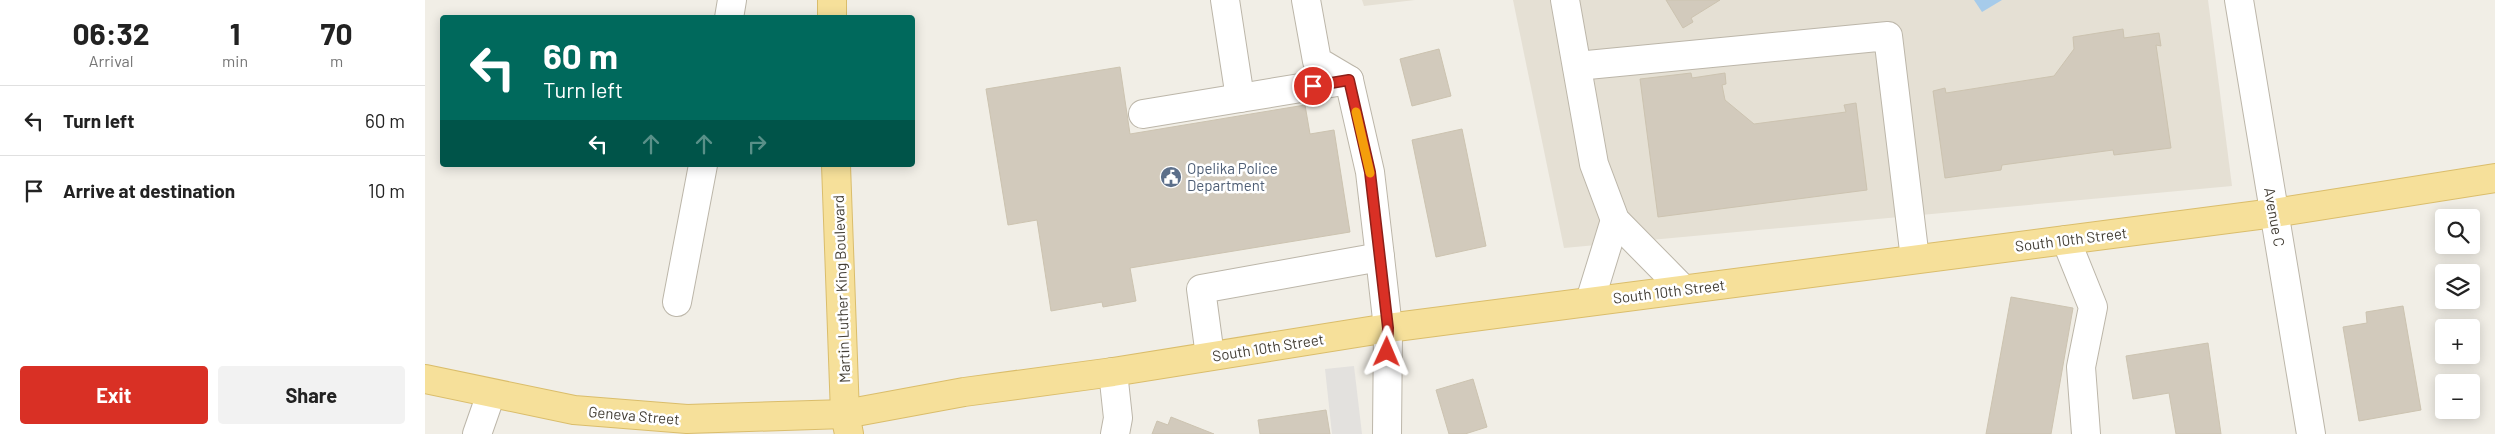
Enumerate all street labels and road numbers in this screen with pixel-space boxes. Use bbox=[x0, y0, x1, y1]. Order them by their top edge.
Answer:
street label: Avenue C bbox=[2261, 186, 2289, 248]
street label: Martin Luther King Boulevard bbox=[829, 195, 853, 383]
street label: South 10th Street bbox=[2014, 223, 2128, 255]
street label: South 10th Street bbox=[1612, 275, 1726, 307]
street label: South 10th Street bbox=[1211, 329, 1325, 365]
street label: Geneva Street bbox=[588, 402, 680, 428]

